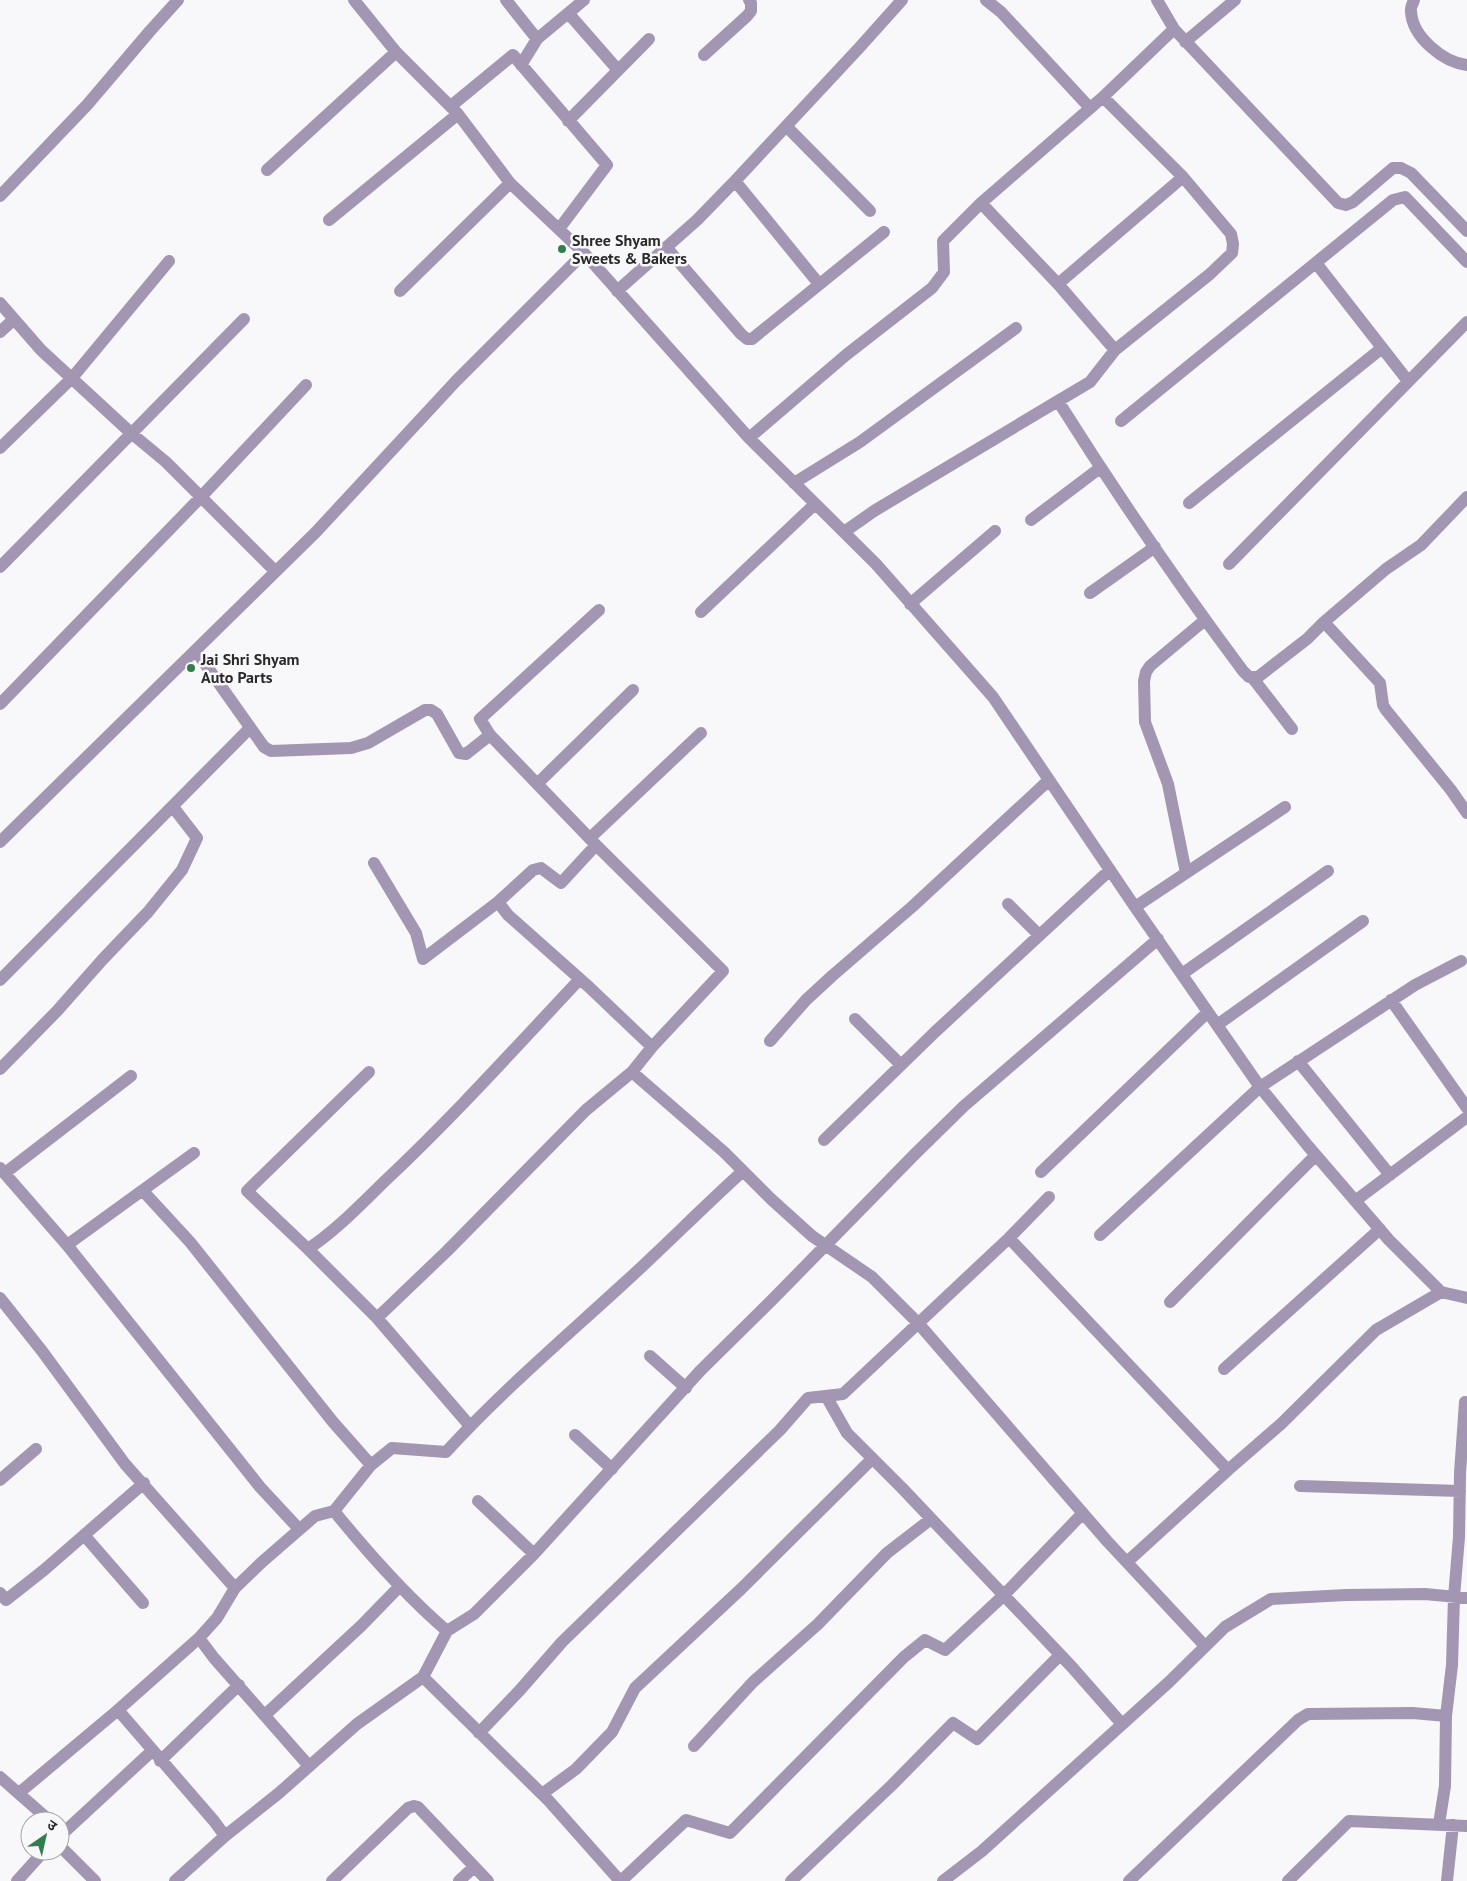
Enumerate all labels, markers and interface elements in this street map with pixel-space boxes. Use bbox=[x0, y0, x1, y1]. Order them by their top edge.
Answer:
place label: Shree Shyam Sweets & Bakers bbox=[572, 230, 687, 268]
marker: Shree Shyam Sweets & Bakers bbox=[556, 243, 568, 255]
place label: Jai Shri Shyam Auto Parts bbox=[200, 649, 300, 687]
marker: Jai Shri Shyam Auto Parts bbox=[185, 662, 197, 674]
north arrow bbox=[20, 1811, 70, 1861]
text: उ bbox=[44, 1815, 61, 1835]

